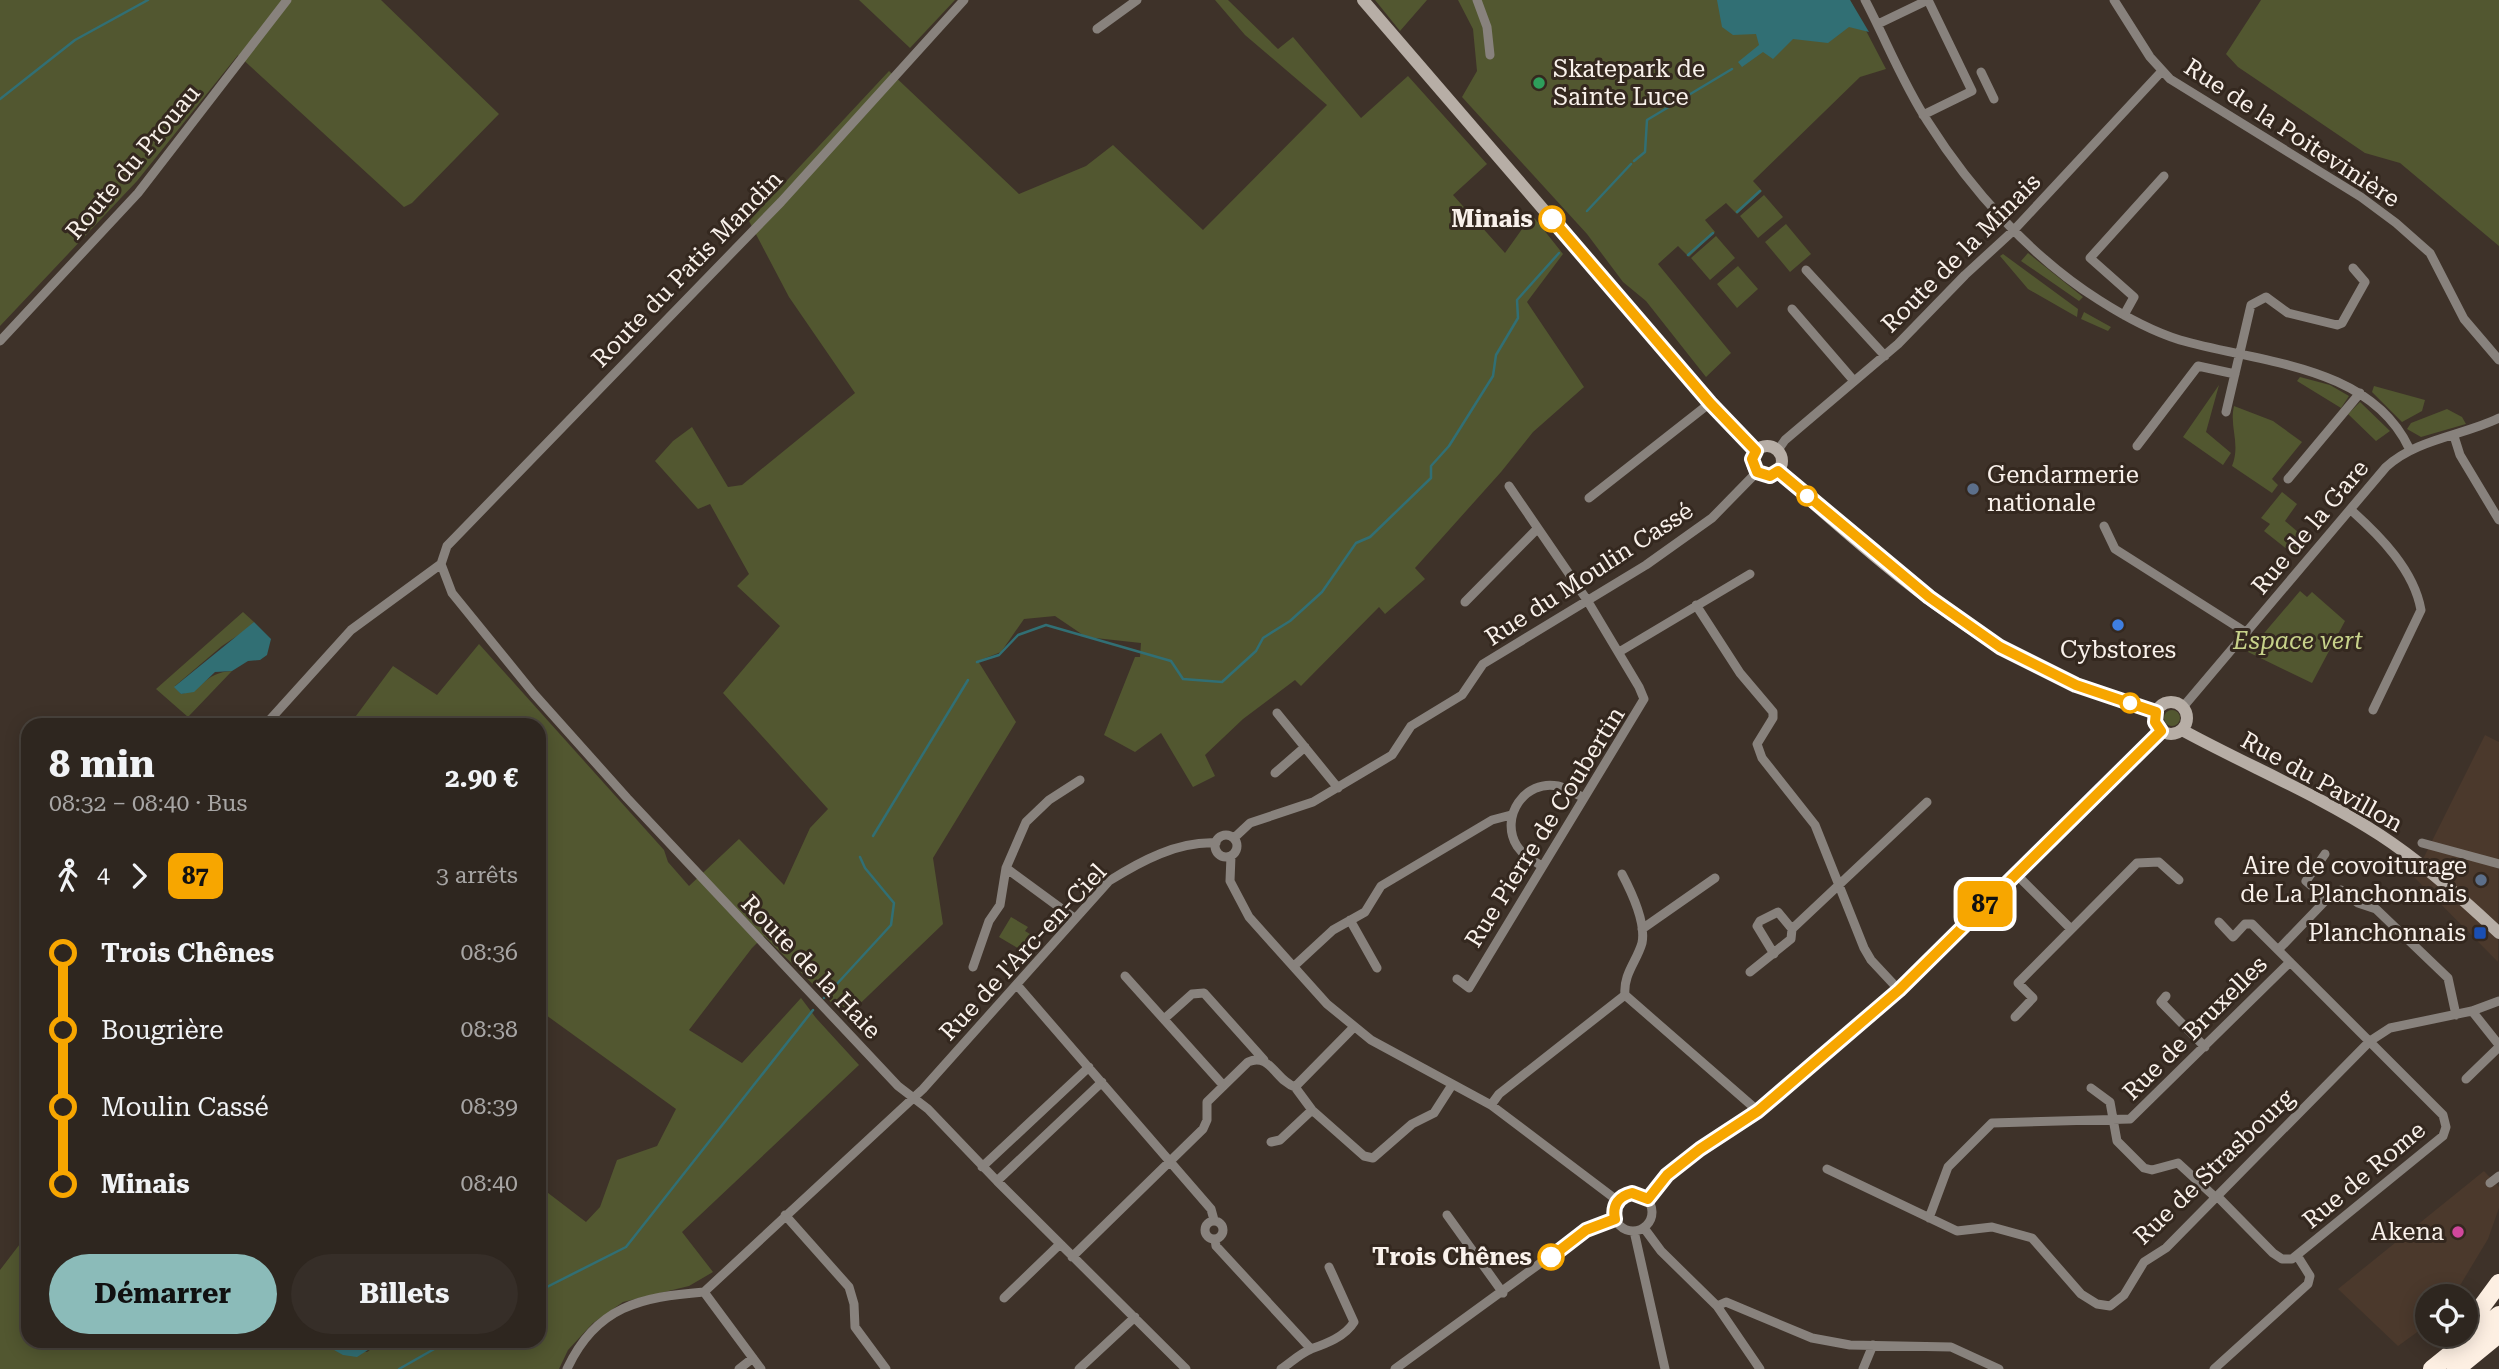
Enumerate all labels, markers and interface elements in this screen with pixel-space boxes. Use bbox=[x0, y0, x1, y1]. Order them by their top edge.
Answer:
street label: Rue de la Poitevinière bbox=[2179, 53, 2405, 213]
place label: Skatepark de Sainte Luce bbox=[1553, 55, 1705, 111]
marker: Skatepark de Sainte Luce bbox=[1531, 75, 1547, 91]
street label: Route du Prouau bbox=[60, 79, 206, 245]
street label: Route du Patis Mandin bbox=[586, 165, 788, 373]
street label: Route de la Minais bbox=[1876, 168, 2046, 338]
place label: Minais bbox=[1451, 205, 1533, 233]
marker: Minais bbox=[1539, 206, 1565, 232]
street label: Rue de la Gare bbox=[2246, 454, 2374, 600]
place label: Gendarmerie nationale bbox=[1987, 461, 2139, 517]
marker: Gendarmerie nationale bbox=[1965, 481, 1981, 497]
unlabelled marker bbox=[1797, 486, 1817, 506]
street label: Rue du Moulin Cassé bbox=[1480, 496, 1698, 652]
marker: Cybstores bbox=[2110, 617, 2126, 633]
park label: Espace vert bbox=[2232, 627, 2363, 655]
place label: Cybstores bbox=[2060, 636, 2176, 664]
unlabelled marker bbox=[2120, 693, 2140, 713]
street label: Rue Pierre de Coubertin bbox=[1459, 702, 1631, 952]
street label: Rue du Pavillon bbox=[2236, 726, 2408, 838]
text: 8 min bbox=[49, 742, 155, 786]
text: 2.90 € bbox=[445, 763, 518, 793]
text: 08:32 – 08:40 · Bus bbox=[49, 790, 247, 817]
place label: Aire de covoiturage de La Planchonnais bbox=[2240, 852, 2467, 908]
icon: walk bbox=[49, 857, 87, 895]
icon: forward bbox=[120, 857, 158, 895]
street label: Rue de l'Arc-en-Ciel bbox=[934, 858, 1112, 1046]
text: 4 bbox=[97, 862, 110, 889]
text: 87 bbox=[182, 862, 209, 890]
text: 3 arrêts bbox=[436, 862, 518, 889]
marker: Aire de covoiturage de La Planchonnais bbox=[2473, 872, 2489, 888]
line badge: 87 bbox=[1954, 881, 2016, 927]
street label: Route de la Haie bbox=[735, 889, 887, 1045]
text: 87 bbox=[1972, 890, 1998, 918]
place label: Planchonnais bbox=[2308, 919, 2466, 947]
marker: Planchonnais bbox=[2472, 925, 2488, 941]
text: Trois Chênes bbox=[101, 938, 274, 968]
text: 08:36 bbox=[461, 939, 518, 966]
street label: Rue de Bruxelles bbox=[2117, 950, 2273, 1106]
text: Bougrière bbox=[101, 1015, 223, 1045]
text: 08:38 bbox=[461, 1016, 518, 1043]
street label: Rue de Strasbourg bbox=[2128, 1083, 2300, 1250]
text: Moulin Cassé bbox=[101, 1092, 269, 1122]
text: 08:39 bbox=[461, 1093, 518, 1120]
street label: Rue de Rome bbox=[2297, 1116, 2431, 1234]
text: Minais bbox=[101, 1169, 190, 1199]
text: 08:40 bbox=[461, 1170, 518, 1197]
place label: Akena bbox=[2371, 1218, 2444, 1246]
marker: Akena bbox=[2450, 1224, 2466, 1240]
place label: Trois Chênes bbox=[1372, 1243, 1532, 1271]
marker: Trois Chênes bbox=[1538, 1244, 1564, 1270]
button: Démarrer bbox=[49, 1254, 277, 1334]
button: Billets bbox=[291, 1254, 518, 1334]
map controls bbox=[2415, 1284, 2478, 1347]
button: locate bbox=[2415, 1284, 2478, 1347]

